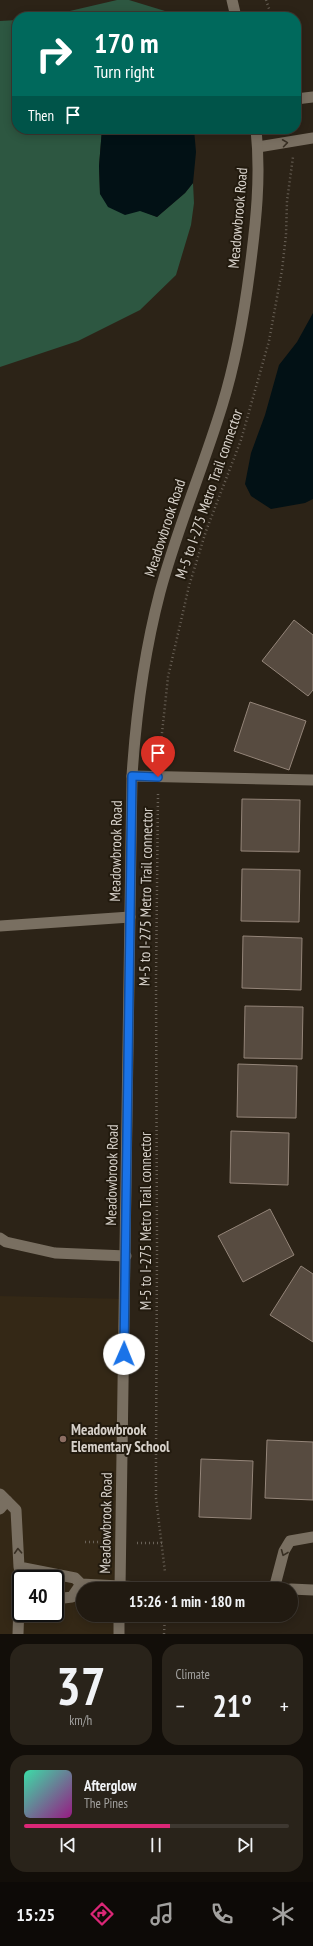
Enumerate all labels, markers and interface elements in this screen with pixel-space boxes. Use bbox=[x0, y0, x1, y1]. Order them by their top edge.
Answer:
text: 170 m bbox=[94, 24, 158, 61]
icon: right bbox=[28, 28, 80, 80]
text: Turn right bbox=[94, 60, 154, 83]
icon: arrive bbox=[62, 104, 84, 126]
text: Then bbox=[28, 106, 54, 125]
one-way arrow bbox=[282, 139, 288, 148]
street label: Meadowbrook Road bbox=[224, 167, 251, 269]
street label: M-5 to I-275 Metro Trail connector bbox=[171, 406, 247, 581]
street label: Meadowbrook Road bbox=[140, 477, 189, 579]
pin bbox=[141, 736, 175, 777]
icon: arrive bbox=[147, 742, 169, 764]
street label: Meadowbrook Road bbox=[105, 800, 126, 902]
street label: M-5 to I-275 Metro Trail connector bbox=[134, 807, 157, 986]
street label: Meadowbrook Road bbox=[101, 1124, 122, 1226]
street label: M-5 to I-275 Metro Trail connector bbox=[136, 1131, 155, 1310]
position arrow bbox=[103, 1333, 145, 1375]
place label: Meadowbrook Elementary School bbox=[71, 1420, 170, 1456]
marker: Meadowbrook Elementary School bbox=[58, 1434, 68, 1444]
street label: Meadowbrook Road bbox=[95, 1472, 116, 1574]
one-way arrow bbox=[14, 1548, 23, 1554]
one-way arrow bbox=[281, 1549, 289, 1556]
speed limit sign: 40 bbox=[12, 1570, 64, 1622]
text: 15:26 · 1 min · 180 m bbox=[129, 1592, 245, 1611]
text: 37 bbox=[56, 1652, 106, 1719]
text: Climate bbox=[176, 1666, 210, 1683]
text: 21° bbox=[212, 1686, 252, 1725]
text: − bbox=[176, 1692, 185, 1720]
text: + bbox=[280, 1692, 289, 1720]
text: km/h bbox=[69, 1712, 92, 1729]
text: Afterglow bbox=[84, 1776, 136, 1795]
text: The Pines bbox=[84, 1795, 128, 1812]
icon: previous bbox=[57, 1834, 79, 1856]
icon: pause bbox=[145, 1834, 167, 1856]
icon: next bbox=[234, 1834, 256, 1856]
icon: directions bbox=[88, 1900, 116, 1928]
icon: music bbox=[148, 1900, 176, 1928]
icon: phone bbox=[208, 1900, 236, 1928]
icon: climate bbox=[269, 1900, 297, 1928]
text: 15:25 bbox=[16, 1903, 55, 1926]

